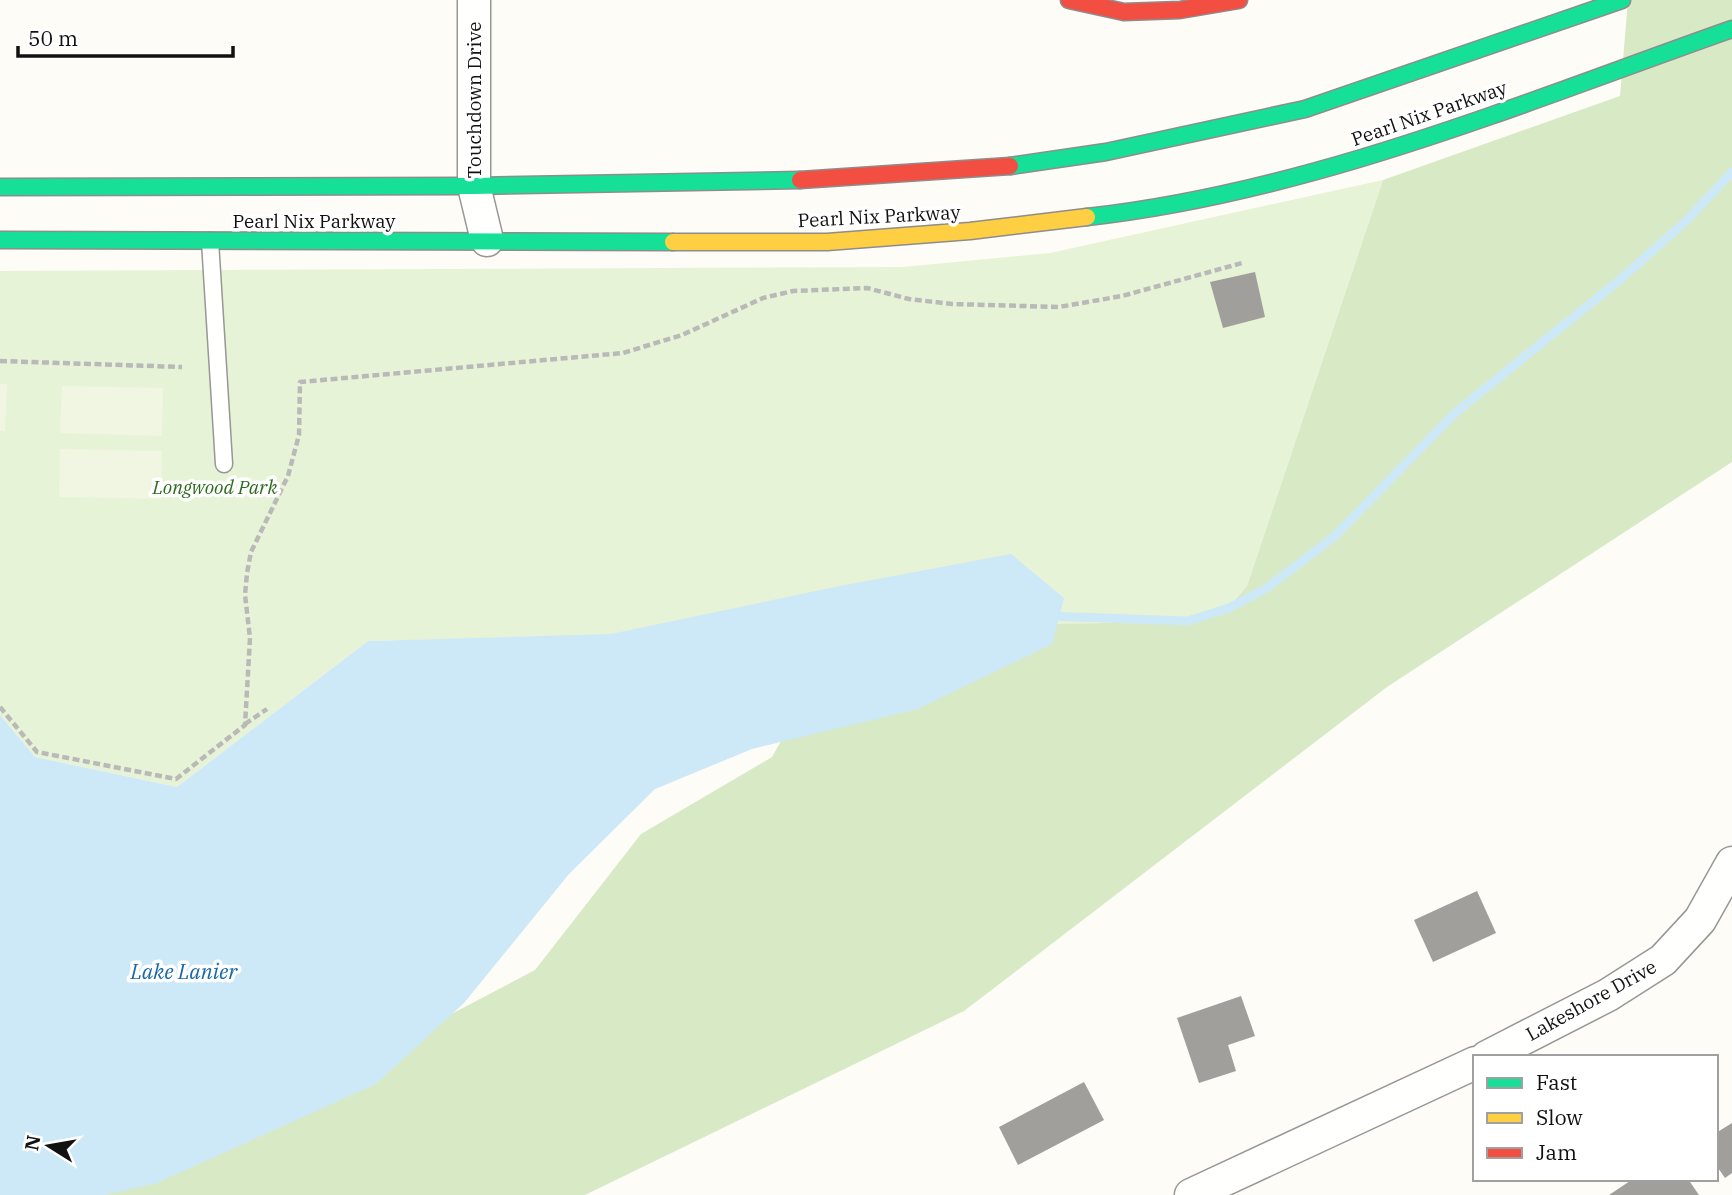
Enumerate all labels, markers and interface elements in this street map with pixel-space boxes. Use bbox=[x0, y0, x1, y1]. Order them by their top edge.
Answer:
scale bar bbox=[18, 14, 233, 58]
street label: Touchdown Drive bbox=[462, 21, 486, 179]
text: 50 m bbox=[28, 24, 78, 52]
street label: Pearl Nix Parkway bbox=[1348, 75, 1511, 151]
street label: Pearl Nix Parkway bbox=[797, 200, 962, 232]
street label: Pearl Nix Parkway bbox=[232, 209, 396, 233]
park label: Longwood Park bbox=[152, 475, 278, 499]
street label: Lakeshore Drive bbox=[1522, 954, 1660, 1046]
water label: Lake Lanier bbox=[129, 957, 238, 985]
legend bbox=[1473, 1055, 1718, 1181]
text: Fast bbox=[1536, 1068, 1577, 1096]
text: Slow bbox=[1536, 1103, 1583, 1131]
north arrow bbox=[14, 1111, 84, 1181]
text: N bbox=[19, 1133, 46, 1152]
text: Jam bbox=[1536, 1138, 1577, 1166]

